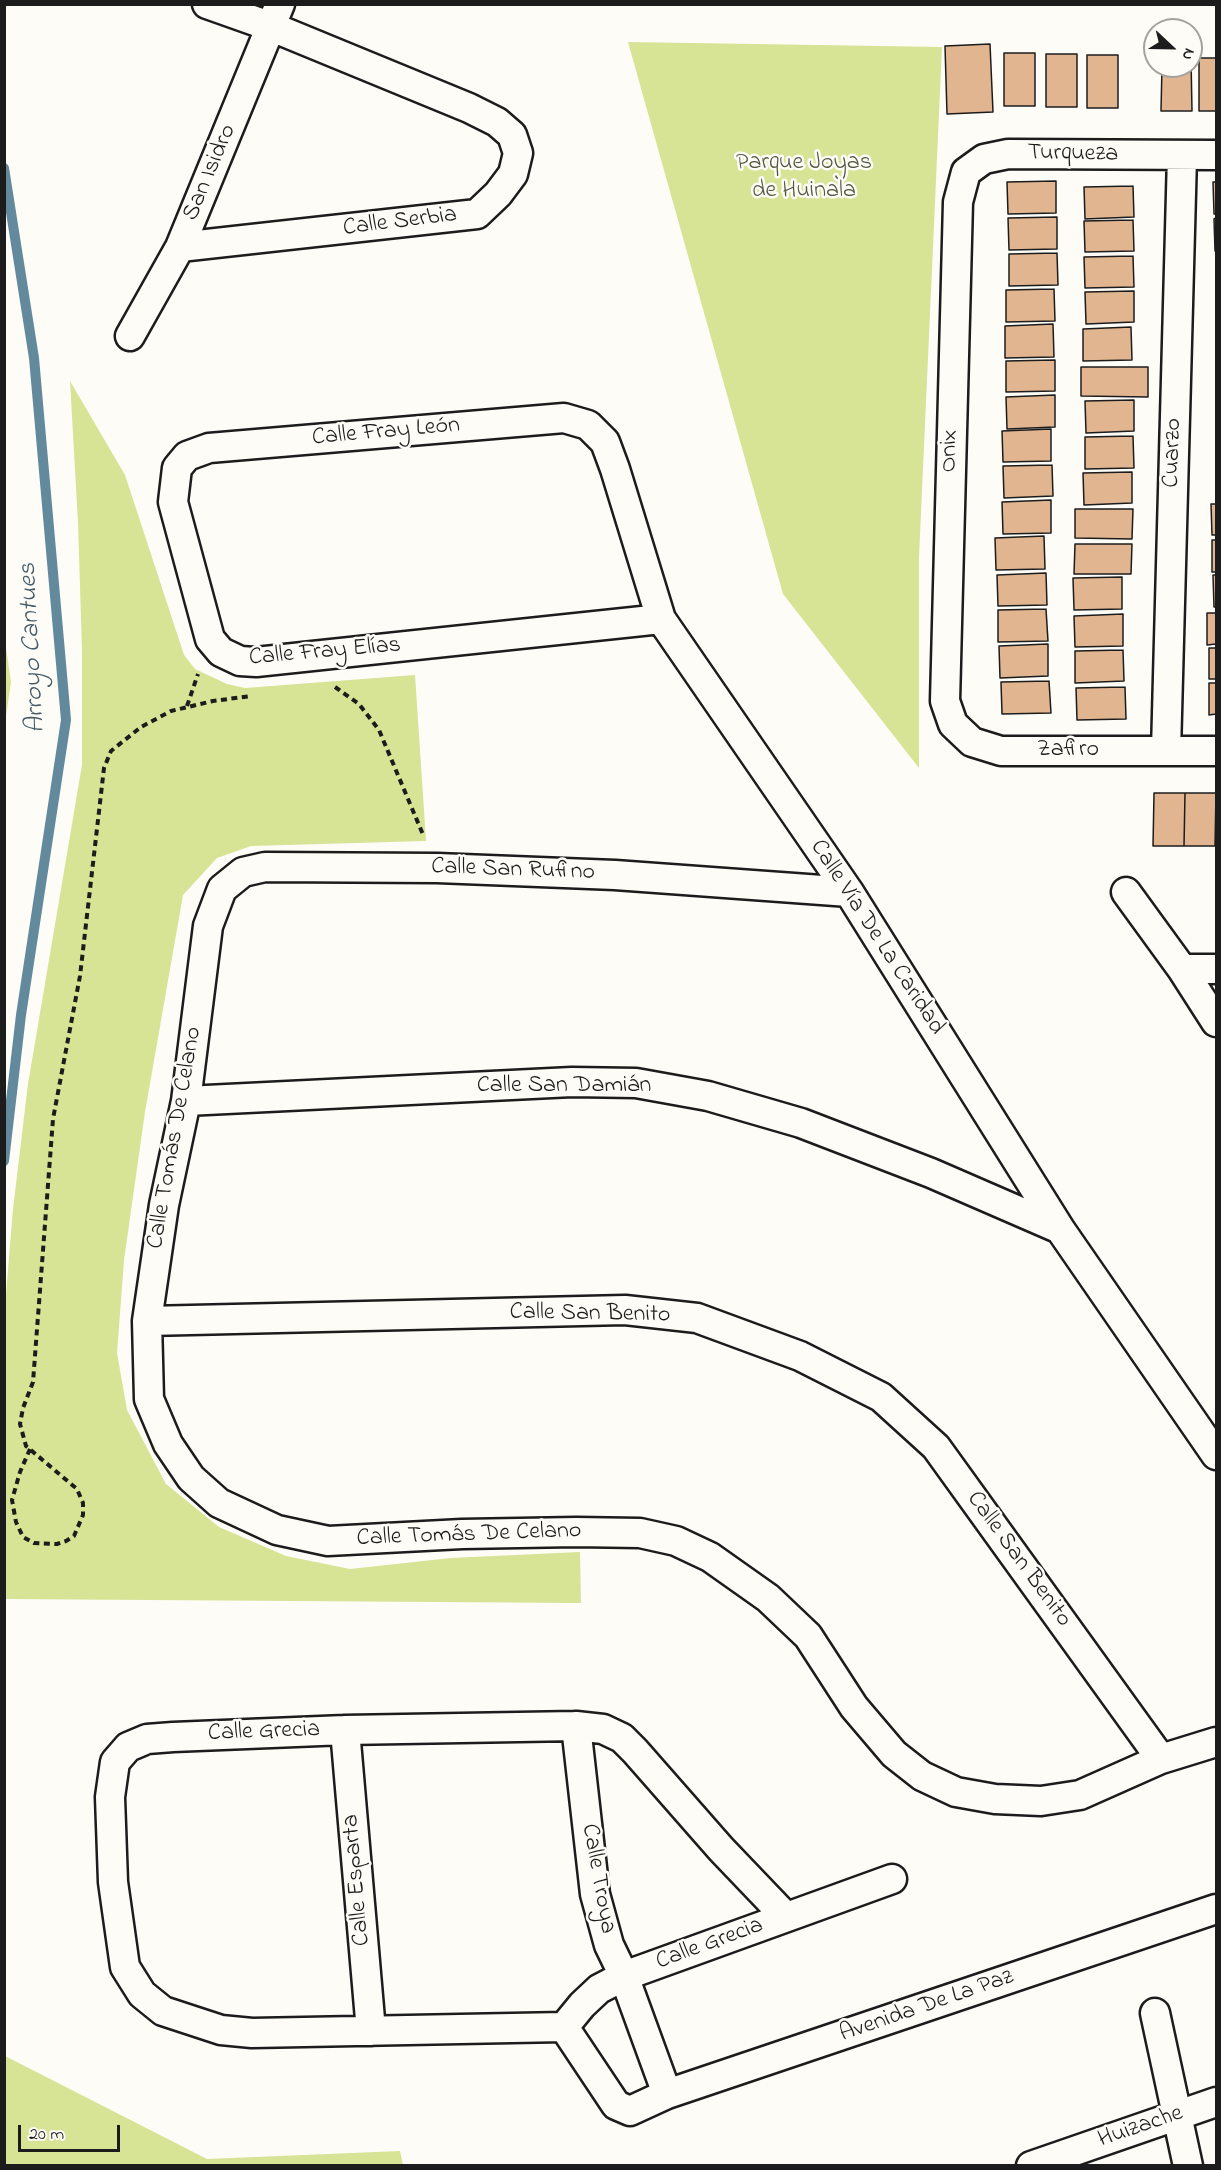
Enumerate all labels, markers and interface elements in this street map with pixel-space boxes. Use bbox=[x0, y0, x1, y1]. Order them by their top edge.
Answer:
north arrow bbox=[1143, 18, 1203, 78]
text: N bbox=[1175, 44, 1201, 64]
street label: San Isidro bbox=[178, 121, 244, 225]
street label: Turqueza bbox=[1027, 140, 1119, 170]
park label: Parque Joyas de Huinala bbox=[736, 150, 872, 206]
street label: Calle Serbia bbox=[341, 202, 459, 244]
street label: Calle Fray León bbox=[311, 412, 461, 454]
street label: Cuarzo bbox=[1158, 418, 1190, 488]
street label: Onix bbox=[936, 429, 966, 473]
water label: Arroyo Cantues bbox=[14, 562, 54, 734]
street label: Calle Fray Elías bbox=[248, 632, 402, 674]
street label: Zafiro bbox=[1037, 737, 1099, 765]
street label: Calle Vía De La Caridad bbox=[802, 835, 950, 1041]
street label: Calle San Rufino bbox=[431, 854, 595, 888]
street label: Calle Tomás De Celano bbox=[142, 1025, 210, 1251]
street label: Calle San Damián bbox=[477, 1073, 651, 1101]
street label: Calle San Benito bbox=[509, 1299, 671, 1331]
street label: Calle San Benito bbox=[959, 1487, 1077, 1633]
street label: Calle Tomás De Celano bbox=[356, 1518, 582, 1554]
street label: Calle Grecia bbox=[207, 1717, 321, 1749]
street label: Calle Esparta bbox=[338, 1813, 378, 1947]
street label: Calle Troya bbox=[573, 1822, 621, 1936]
street label: Calle Grecia bbox=[652, 1912, 768, 1978]
street label: Avenida De La Paz bbox=[836, 1964, 1018, 2050]
street label: Huizache bbox=[1095, 2100, 1187, 2156]
scale bar bbox=[21, 2113, 123, 2151]
text: 20 m bbox=[29, 2122, 64, 2148]

